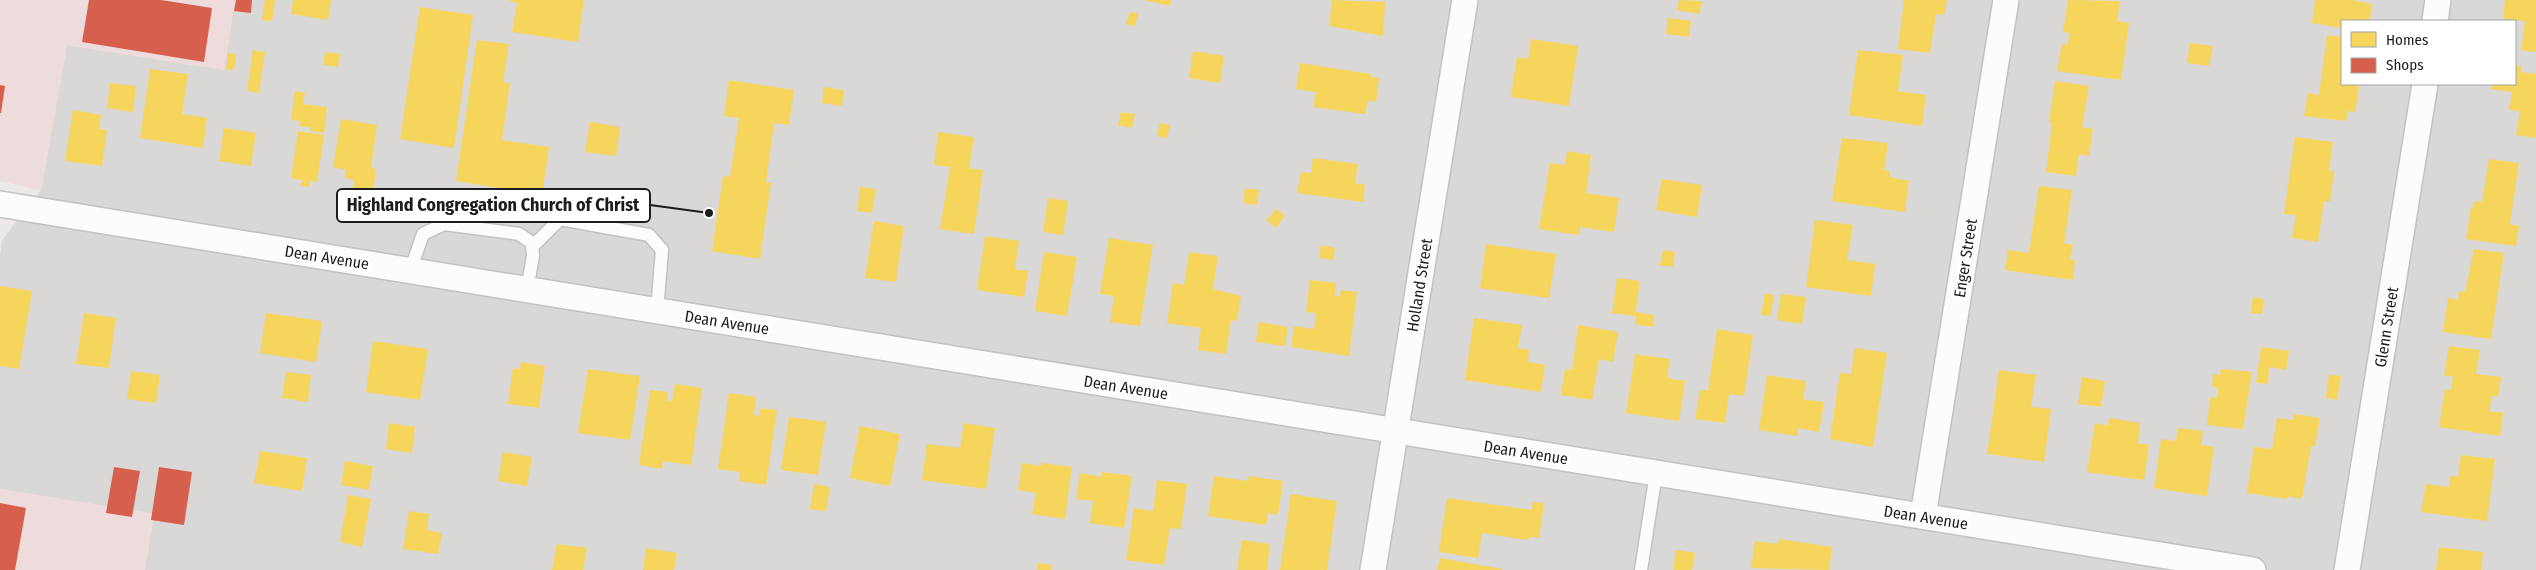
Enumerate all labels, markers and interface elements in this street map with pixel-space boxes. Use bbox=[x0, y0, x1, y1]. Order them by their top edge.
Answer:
legend bbox=[2341, 20, 2516, 85]
text: Homes bbox=[2386, 31, 2428, 49]
text: Shops bbox=[2386, 56, 2424, 74]
callout: Highland Congregation Church of Christ bbox=[337, 189, 650, 222]
text: Highland Congregation Church of Christ bbox=[347, 194, 640, 216]
street label: Enger Street bbox=[1950, 217, 1981, 299]
street label: Holland Street bbox=[1403, 236, 1436, 333]
street label: Dean Avenue bbox=[283, 241, 371, 274]
street label: Glenn Street bbox=[2371, 285, 2402, 369]
street label: Dean Avenue bbox=[683, 306, 771, 339]
street label: Dean Avenue bbox=[1082, 371, 1170, 404]
street label: Dean Avenue bbox=[1482, 436, 1570, 469]
street label: Dean Avenue bbox=[1882, 501, 1970, 534]

